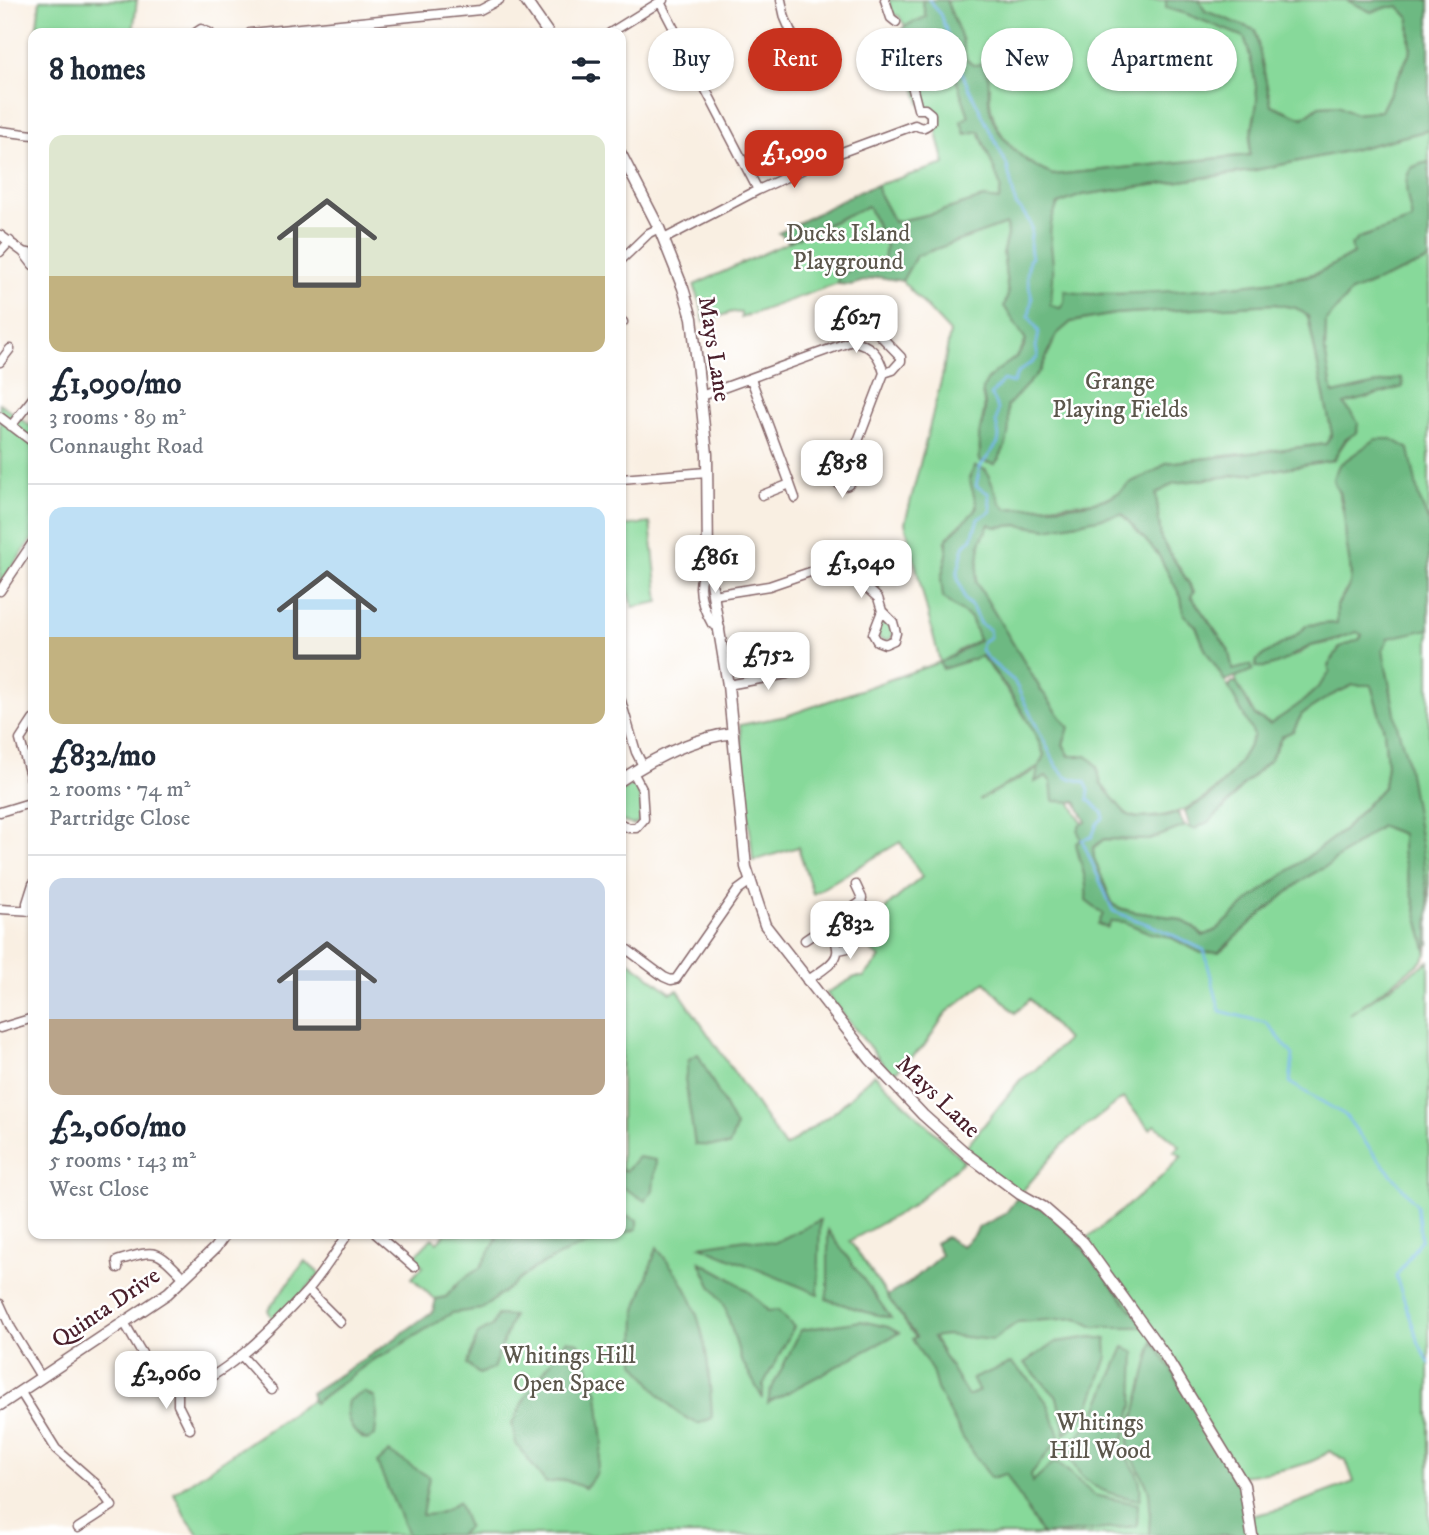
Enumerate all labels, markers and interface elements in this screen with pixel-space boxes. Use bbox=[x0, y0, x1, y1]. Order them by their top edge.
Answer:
chip: Buy bbox=[648, 28, 734, 91]
chip: Rent bbox=[748, 28, 842, 91]
chip: Filters bbox=[856, 28, 967, 91]
chip: New bbox=[981, 28, 1073, 91]
chip: Apartment bbox=[1087, 28, 1237, 91]
icon: filters bbox=[567, 51, 605, 89]
text: 8 homes bbox=[49, 52, 146, 89]
pin: £1,090 bbox=[737, 130, 851, 190]
text: £1,090 bbox=[761, 138, 827, 167]
icon: home bbox=[264, 180, 390, 306]
park label: Ducks Island Playground bbox=[786, 219, 910, 277]
street label: Mays Lane bbox=[691, 294, 737, 404]
pin: £627 bbox=[815, 296, 897, 355]
text: £627 bbox=[831, 303, 881, 332]
text: £1,090/mo bbox=[49, 366, 181, 403]
park label: Grange Playing Fields bbox=[1052, 367, 1188, 425]
text: 3 rooms · 89 m² bbox=[49, 403, 186, 432]
text: Connaught Road bbox=[49, 432, 203, 461]
pin: £858 bbox=[801, 440, 883, 500]
text: £858 bbox=[817, 448, 867, 477]
pin: £861 bbox=[674, 536, 756, 595]
pin: £1,040 bbox=[804, 540, 918, 600]
text: £861 bbox=[691, 543, 739, 572]
text: £1,040 bbox=[827, 548, 895, 577]
icon: home bbox=[264, 552, 390, 678]
pin: £752 bbox=[727, 632, 809, 692]
text: £752 bbox=[743, 640, 793, 669]
text: £832/mo bbox=[49, 738, 156, 775]
text: 2 rooms · 74 m² bbox=[49, 775, 190, 804]
text: Partridge Close bbox=[49, 804, 190, 833]
pin: £832 bbox=[809, 902, 891, 961]
text: £832 bbox=[826, 909, 874, 938]
icon: home bbox=[264, 923, 390, 1049]
street label: Mays Lane bbox=[889, 1049, 987, 1145]
text: £2,060/mo bbox=[49, 1109, 186, 1146]
text: 5 rooms · 143 m² bbox=[49, 1146, 196, 1175]
text: West Close bbox=[49, 1175, 149, 1204]
street label: Quinta Drive bbox=[46, 1261, 166, 1355]
park label: Whitings Hill Open Space bbox=[501, 1341, 636, 1399]
pin: £2,060 bbox=[109, 1352, 223, 1411]
text: £2,060 bbox=[131, 1359, 201, 1388]
park label: Whitings Hill Wood bbox=[1049, 1408, 1151, 1466]

